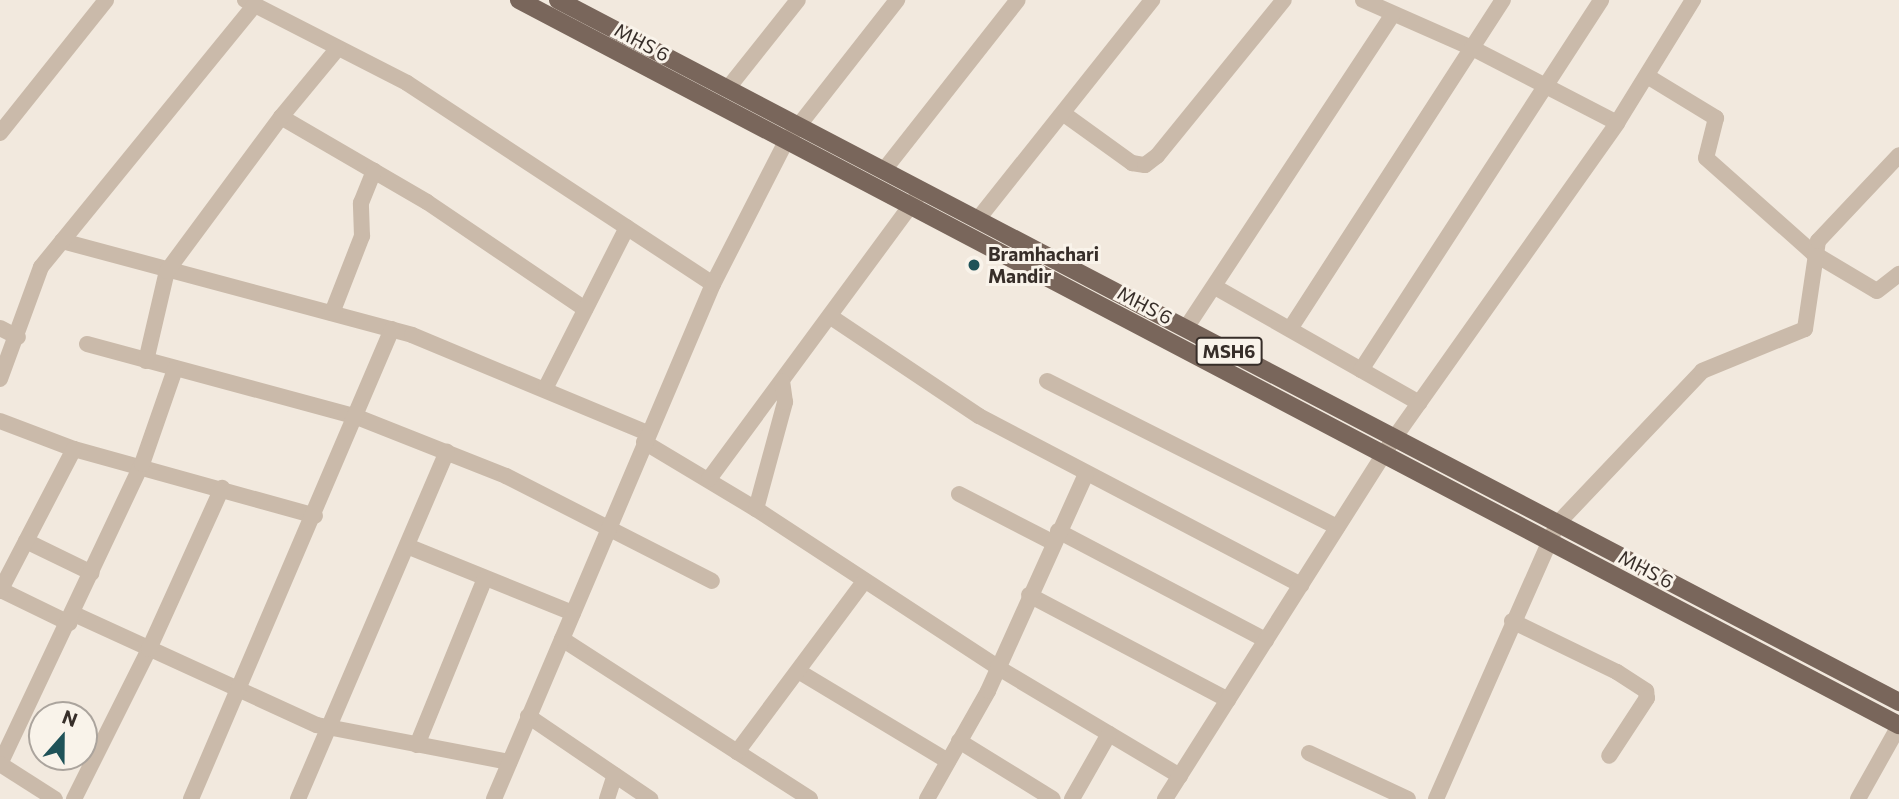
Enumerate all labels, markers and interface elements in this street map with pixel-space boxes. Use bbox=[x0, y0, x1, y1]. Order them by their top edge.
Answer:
street label: MHS 6 bbox=[611, 18, 673, 66]
place label: Bramhachari Mandir bbox=[988, 243, 1099, 287]
marker: Bramhachari Mandir bbox=[966, 257, 982, 273]
street label: MHS 6 bbox=[1114, 281, 1176, 329]
road number: MSH6 bbox=[1194, 337, 1264, 366]
street label: MHS 6 bbox=[1615, 545, 1677, 593]
north arrow bbox=[28, 701, 98, 771]
text: N bbox=[59, 705, 81, 731]

